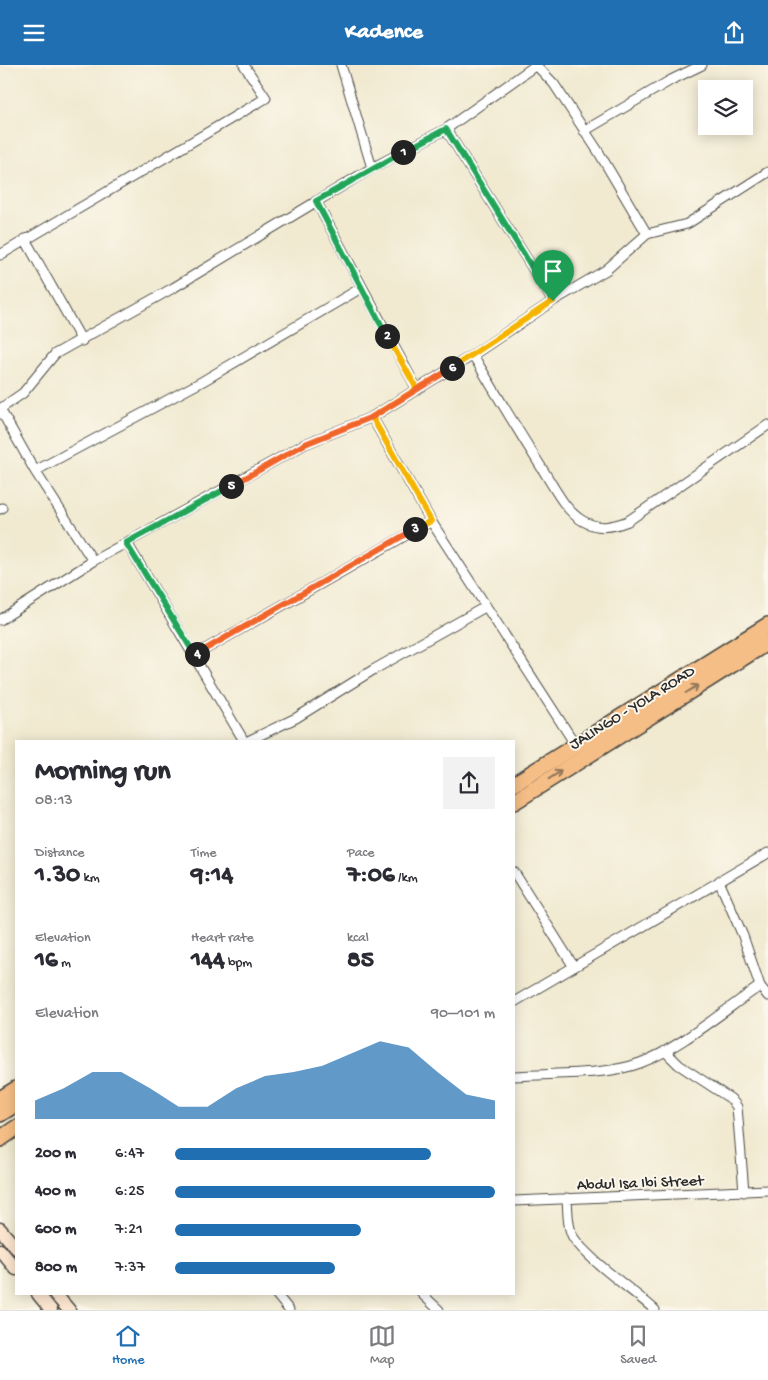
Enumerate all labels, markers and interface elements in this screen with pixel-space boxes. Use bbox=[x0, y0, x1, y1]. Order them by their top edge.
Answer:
icon: menu bbox=[20, 19, 48, 47]
icon: share bbox=[720, 19, 748, 47]
text: Kadence bbox=[345, 20, 423, 46]
map controls bbox=[698, 80, 753, 135]
button: layers bbox=[698, 80, 753, 135]
pin: 1 bbox=[390, 139, 416, 165]
text: 1 bbox=[401, 144, 406, 161]
pin bbox=[532, 250, 574, 301]
icon: arrive bbox=[539, 257, 567, 285]
pin: 2 bbox=[374, 323, 400, 349]
text: 2 bbox=[384, 328, 391, 345]
pin: 6 bbox=[440, 355, 464, 381]
text: 6 bbox=[449, 360, 456, 377]
pin: 5 bbox=[218, 473, 244, 499]
text: 5 bbox=[228, 478, 235, 495]
pin: 3 bbox=[402, 517, 428, 541]
text: 3 bbox=[412, 521, 419, 538]
pin: 4 bbox=[184, 641, 210, 667]
text: 4 bbox=[194, 646, 201, 663]
street label: JALINGO - YOLA ROAD bbox=[567, 662, 700, 755]
one-way arrow bbox=[685, 683, 699, 693]
text: Morning run bbox=[35, 756, 170, 789]
button: share bbox=[443, 757, 495, 809]
one-way arrow bbox=[547, 770, 561, 780]
text: 08:13 bbox=[35, 792, 73, 811]
text: Distance bbox=[35, 845, 84, 862]
text: Time bbox=[191, 845, 217, 862]
text: Pace bbox=[347, 845, 374, 862]
text: 1.30 bbox=[35, 862, 80, 891]
text: 9:14 bbox=[191, 862, 233, 891]
text: 7:06 bbox=[347, 862, 395, 891]
text: km bbox=[80, 870, 100, 887]
text: /km bbox=[395, 870, 418, 887]
text: Elevation bbox=[35, 930, 91, 947]
text: Heart rate bbox=[191, 930, 254, 947]
text: kcal bbox=[347, 930, 369, 947]
text: 16 bbox=[35, 947, 58, 976]
text: 144 bbox=[191, 947, 225, 976]
text: 85 bbox=[347, 947, 374, 976]
text: m bbox=[58, 955, 71, 972]
text: bpm bbox=[225, 955, 252, 972]
text: Elevation bbox=[35, 1005, 99, 1024]
text: 90–101 m bbox=[431, 1005, 495, 1024]
text: 200 m bbox=[35, 1145, 76, 1164]
text: 6:47 bbox=[115, 1145, 144, 1164]
street label: Abdul Isa Ibi Street bbox=[576, 1173, 705, 1196]
text: 400 m bbox=[35, 1183, 76, 1202]
text: 6:25 bbox=[115, 1183, 144, 1202]
text: 600 m bbox=[35, 1221, 76, 1240]
text: 7:21 bbox=[115, 1221, 143, 1240]
text: 800 m bbox=[35, 1259, 77, 1278]
text: 7:37 bbox=[115, 1259, 145, 1278]
tab: Home bbox=[112, 1322, 144, 1369]
tab: Map bbox=[368, 1322, 396, 1369]
tab: Saved bbox=[620, 1322, 656, 1369]

